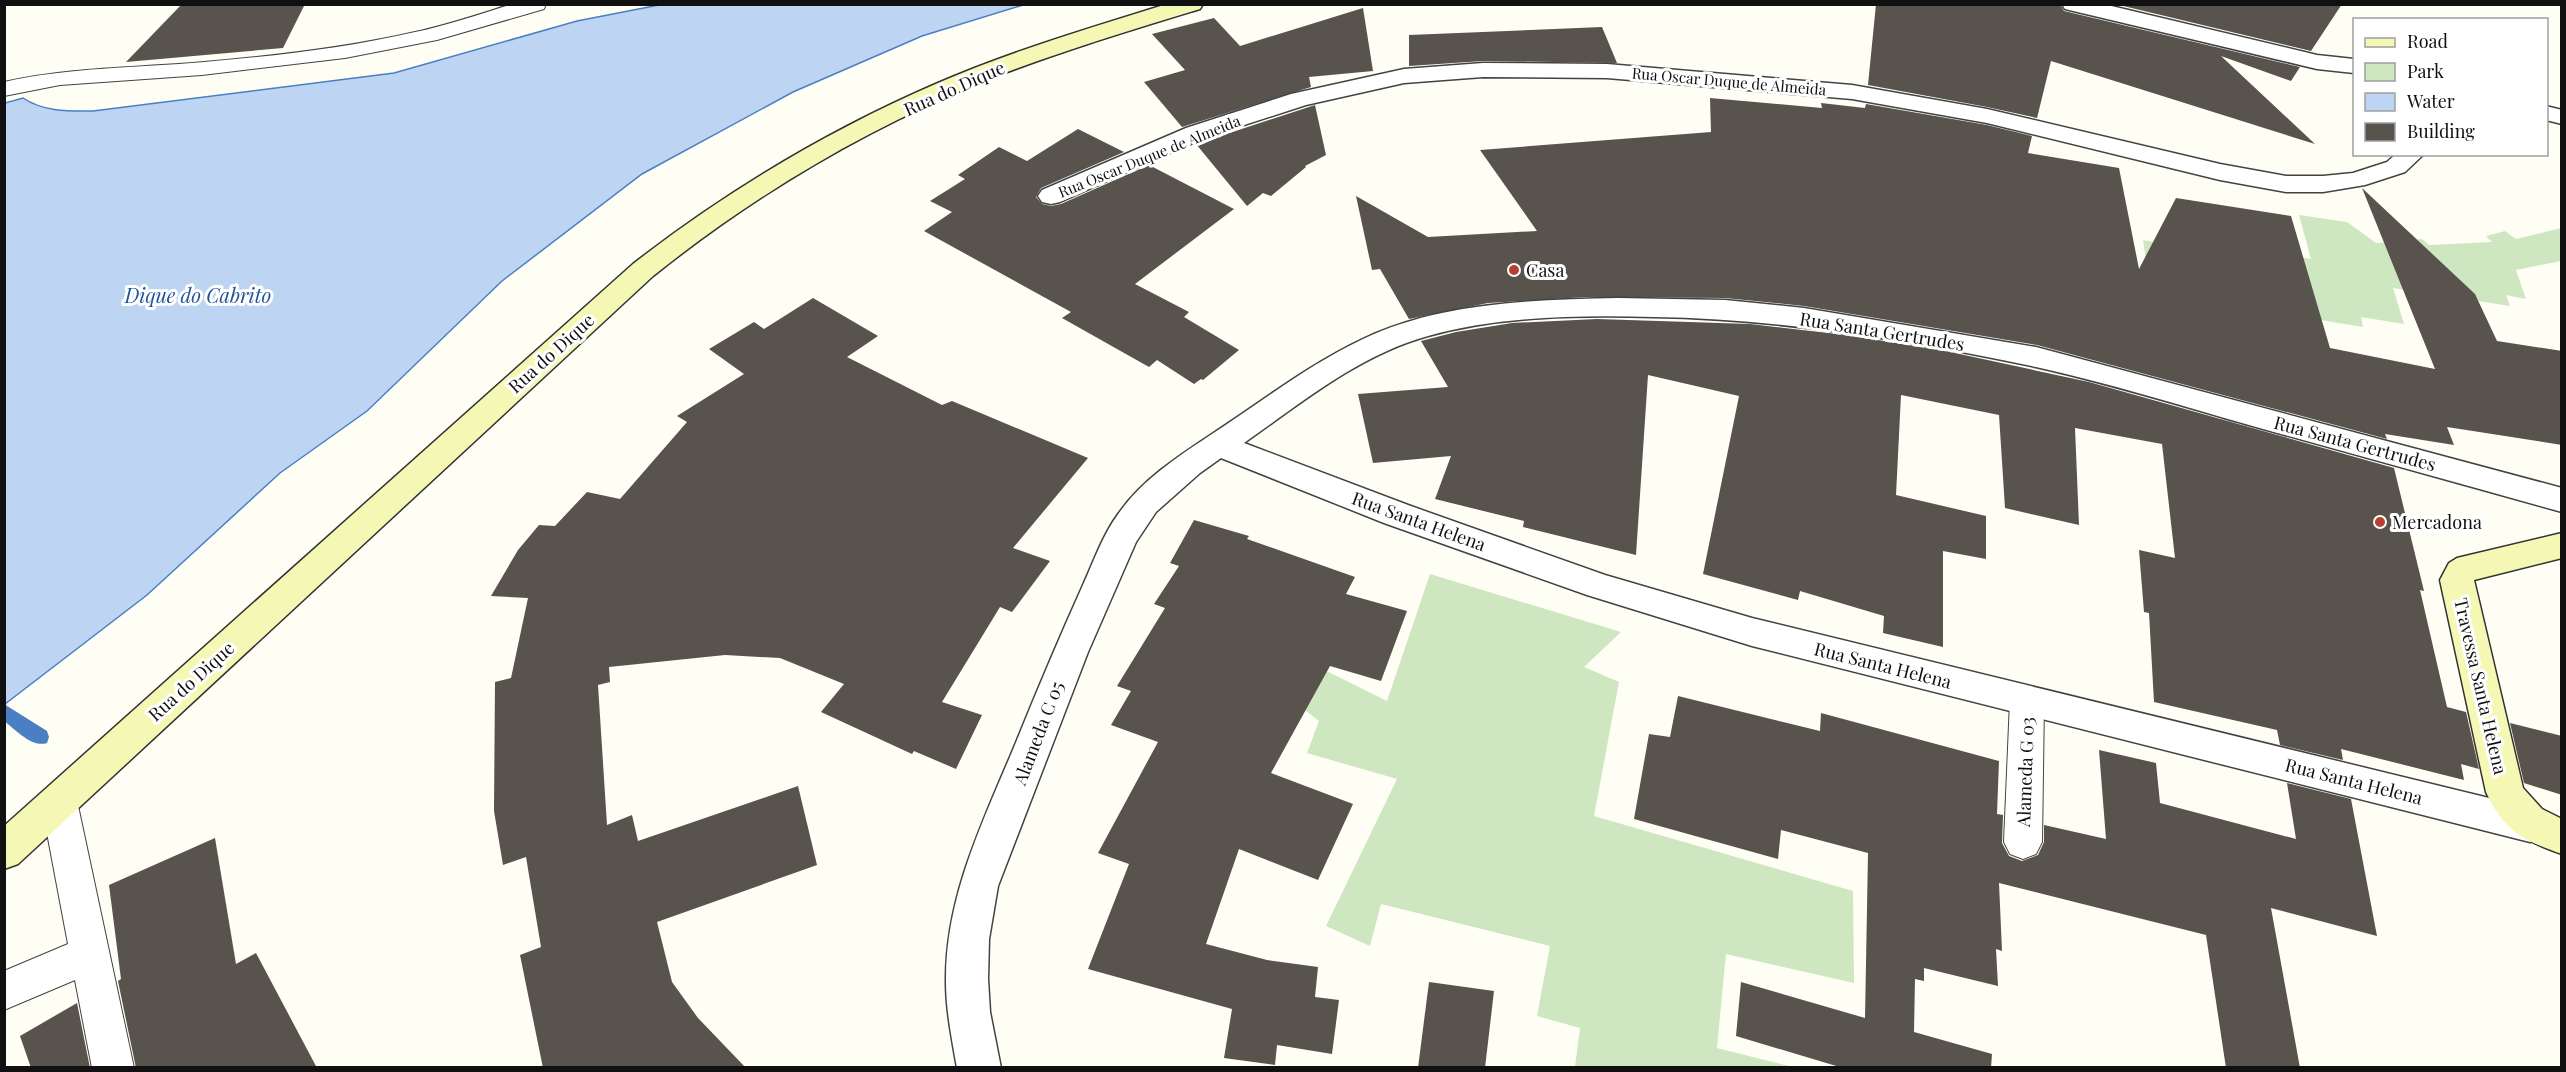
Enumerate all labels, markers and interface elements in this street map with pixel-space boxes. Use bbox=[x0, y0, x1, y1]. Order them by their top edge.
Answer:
legend bbox=[2353, 18, 2548, 156]
text: Road bbox=[2407, 29, 2448, 53]
street label: Rua do Dique bbox=[900, 55, 1008, 121]
text: Park bbox=[2407, 59, 2444, 83]
street label: Rua Oscar Duque de Almeida bbox=[1631, 63, 1827, 100]
text: Water bbox=[2406, 89, 2455, 113]
street label: Rua Oscar Duque de Almeida bbox=[1055, 110, 1244, 202]
text: Building bbox=[2407, 119, 2475, 143]
place label: Casa bbox=[1526, 258, 1564, 282]
marker: Casa bbox=[1507, 263, 1521, 277]
water label: Dique do Cabrito bbox=[124, 281, 271, 308]
street label: Rua Santa Gertrudes bbox=[1798, 306, 1966, 356]
street label: Rua do Dique bbox=[503, 308, 599, 398]
street label: Rua Santa Gertrudes bbox=[2271, 410, 2439, 476]
street label: Rua Santa Helena bbox=[1349, 486, 1489, 556]
place label: Mercadona bbox=[2392, 510, 2482, 534]
marker: Mercadona bbox=[2373, 515, 2387, 529]
street label: Travessa Santa Helena bbox=[2449, 595, 2513, 777]
street label: Rua do Dique bbox=[143, 636, 239, 726]
street label: Rua Santa Helena bbox=[1812, 636, 1954, 694]
street label: Alameda C 05 bbox=[1007, 678, 1069, 789]
street label: Alameda G 03 bbox=[2011, 716, 2039, 829]
street label: Rua Santa Helena bbox=[2283, 752, 2425, 810]

